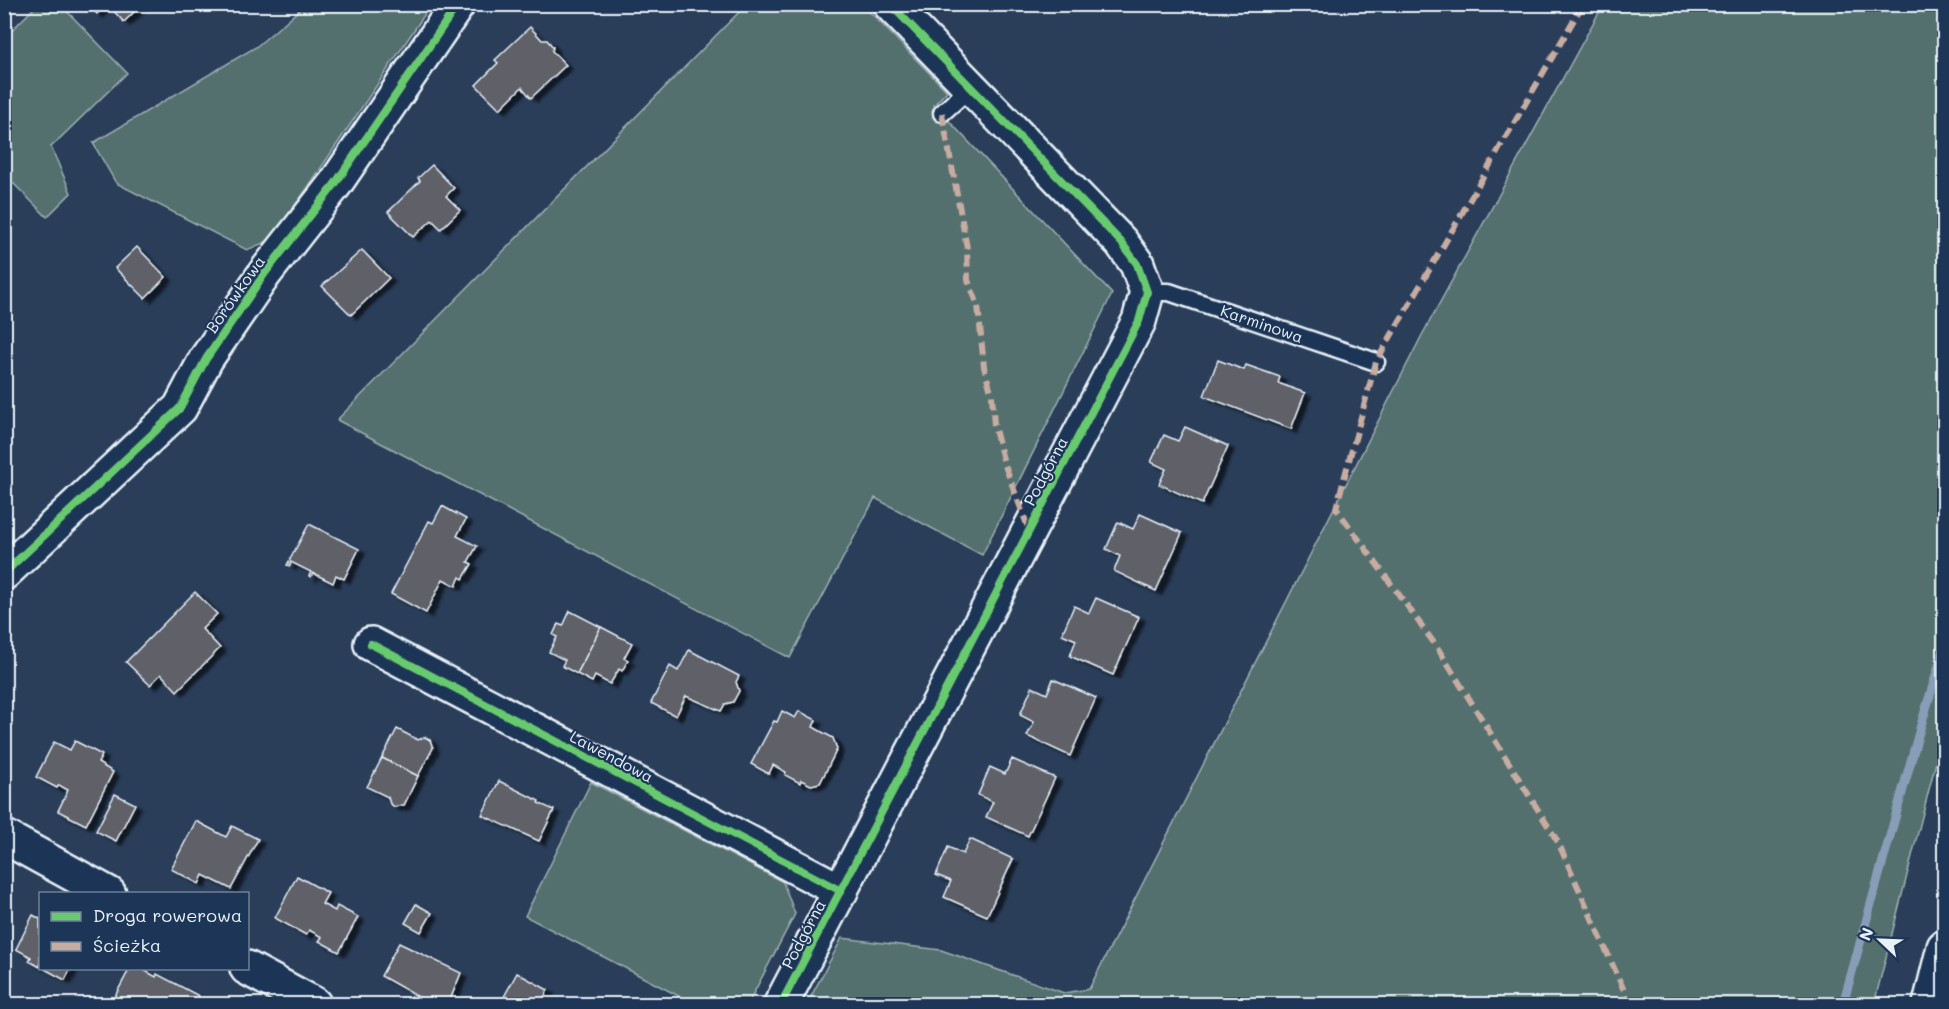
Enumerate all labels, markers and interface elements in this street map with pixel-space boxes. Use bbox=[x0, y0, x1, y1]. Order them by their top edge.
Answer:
street label: Borówkowa bbox=[201, 251, 269, 337]
street label: Karminowa bbox=[1218, 299, 1306, 347]
street label: Podgórna bbox=[1018, 433, 1072, 509]
street label: Lawendowa bbox=[567, 725, 657, 787]
legend bbox=[39, 892, 249, 970]
street label: Podgórna bbox=[776, 896, 830, 972]
text: Droga rowerowa bbox=[93, 903, 242, 927]
north arrow bbox=[1850, 910, 1910, 970]
text: N bbox=[1854, 924, 1878, 944]
text: Ścieżka bbox=[93, 933, 161, 957]

